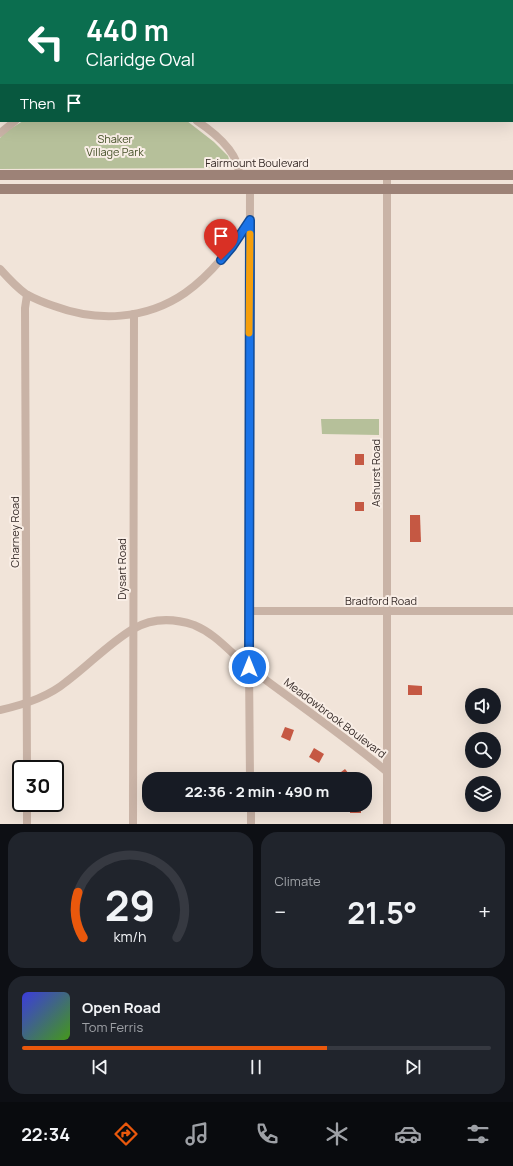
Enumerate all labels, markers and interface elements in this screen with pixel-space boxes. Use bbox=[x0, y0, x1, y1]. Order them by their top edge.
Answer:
text: 440 m bbox=[86, 11, 169, 49]
icon: left bbox=[20, 16, 72, 68]
text: Claridge Oval bbox=[86, 47, 195, 71]
icon: arrive bbox=[63, 92, 85, 114]
text: Then bbox=[20, 93, 55, 114]
park label: Shaker Village Park bbox=[86, 131, 144, 159]
street label: Fairmount Boulevard bbox=[205, 155, 309, 170]
pin bbox=[204, 219, 238, 260]
icon: arrive bbox=[210, 225, 232, 247]
street label: Ashurst Road bbox=[368, 439, 383, 507]
street label: Charney Road bbox=[7, 496, 22, 568]
street label: Dysart Road bbox=[114, 538, 129, 600]
street label: Bradford Road bbox=[345, 593, 417, 608]
position arrow bbox=[228, 646, 270, 688]
street label: Meadowbrook Boulevard bbox=[281, 674, 389, 761]
map controls bbox=[465, 688, 501, 812]
button: sound bbox=[465, 688, 501, 724]
button: search bbox=[465, 732, 501, 768]
speed limit sign: 30 bbox=[12, 760, 64, 812]
button: layers bbox=[465, 776, 501, 812]
text: 22:36 · 2 min · 490 m bbox=[185, 781, 329, 802]
text: Climate bbox=[275, 872, 321, 890]
text: 29 bbox=[105, 877, 156, 933]
text: 21.5° bbox=[347, 892, 417, 933]
text: − bbox=[275, 897, 286, 927]
text: + bbox=[478, 897, 491, 927]
text: km/h bbox=[114, 927, 147, 946]
text: Open Road bbox=[82, 997, 161, 1018]
text: Tom Ferris bbox=[82, 1018, 143, 1036]
icon: previous bbox=[89, 1056, 111, 1078]
icon: pause bbox=[245, 1056, 267, 1078]
icon: next bbox=[402, 1056, 424, 1078]
icon: directions bbox=[112, 1120, 140, 1148]
icon: music bbox=[183, 1120, 211, 1148]
icon: phone bbox=[253, 1120, 281, 1148]
icon: climate bbox=[323, 1120, 351, 1148]
icon: car bbox=[394, 1120, 422, 1148]
icon: filters bbox=[464, 1120, 492, 1148]
text: 22:34 bbox=[21, 1122, 70, 1146]

